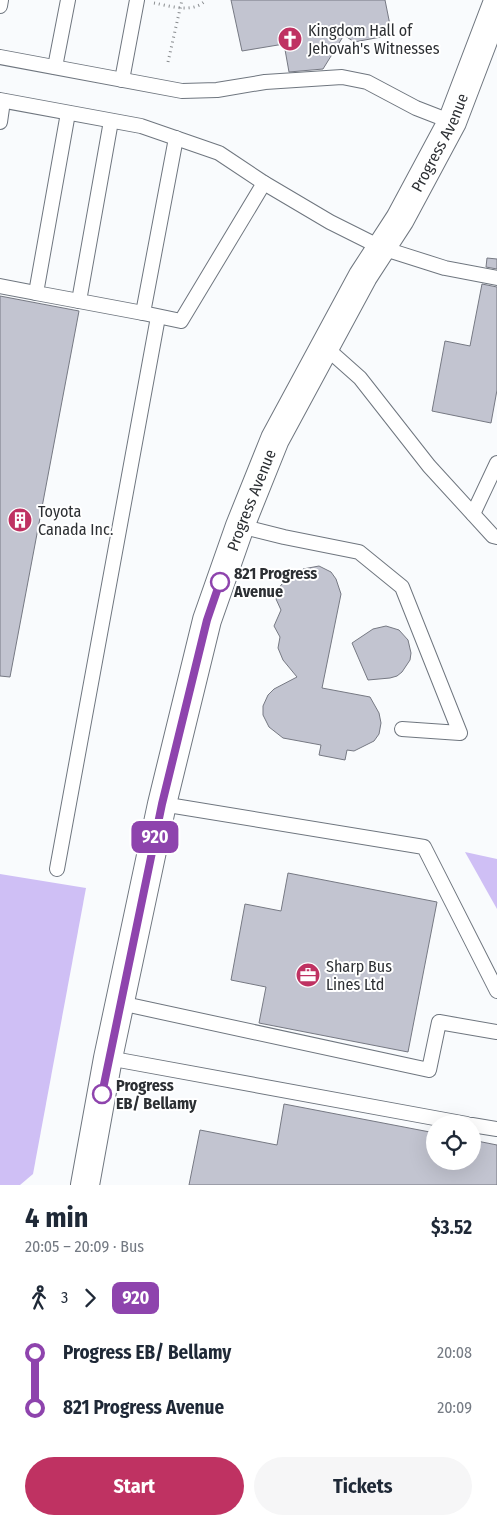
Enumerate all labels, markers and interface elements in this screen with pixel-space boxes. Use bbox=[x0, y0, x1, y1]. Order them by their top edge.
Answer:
place label: Kingdom Hall of Jehovah's Witnesses bbox=[308, 21, 440, 58]
church icon: Kingdom Hall of Jehovah's Witnesses bbox=[277, 26, 303, 52]
street label: Progress Avenue bbox=[407, 91, 472, 195]
street label: Progress Avenue bbox=[223, 446, 280, 553]
place label: Toyota Canada Inc. bbox=[38, 502, 113, 539]
building icon: Toyota Canada Inc. bbox=[7, 507, 33, 533]
place label: 821 Progress Avenue bbox=[233, 564, 317, 601]
marker: 821 Progress Avenue bbox=[210, 572, 230, 592]
line badge: 920 bbox=[126, 821, 184, 853]
text: 920 bbox=[141, 826, 169, 848]
place label: Sharp Bus Lines Ltd bbox=[326, 957, 392, 994]
office icon: Sharp Bus Lines Ltd bbox=[295, 962, 321, 988]
place label: Progress EB/ Bellamy bbox=[116, 1076, 197, 1113]
marker: Progress EB/ Bellamy bbox=[92, 1084, 112, 1104]
map controls bbox=[426, 1115, 481, 1170]
button: locate bbox=[426, 1115, 481, 1170]
text: 4 min bbox=[25, 1201, 89, 1234]
text: $3.52 bbox=[431, 1216, 472, 1239]
text: 20:05 – 20:09 · Bus bbox=[25, 1237, 144, 1256]
icon: walk bbox=[25, 1284, 53, 1312]
icon: forward bbox=[76, 1284, 104, 1312]
text: 920 bbox=[122, 1287, 149, 1309]
text: 3 bbox=[61, 1288, 68, 1307]
text: Progress EB/ Bellamy bbox=[63, 1341, 231, 1364]
text: 20:08 bbox=[437, 1343, 472, 1362]
text: 821 Progress Avenue bbox=[63, 1396, 224, 1419]
text: 20:09 bbox=[437, 1398, 472, 1417]
button: Start bbox=[25, 1457, 244, 1515]
button: Tickets bbox=[254, 1457, 472, 1515]

